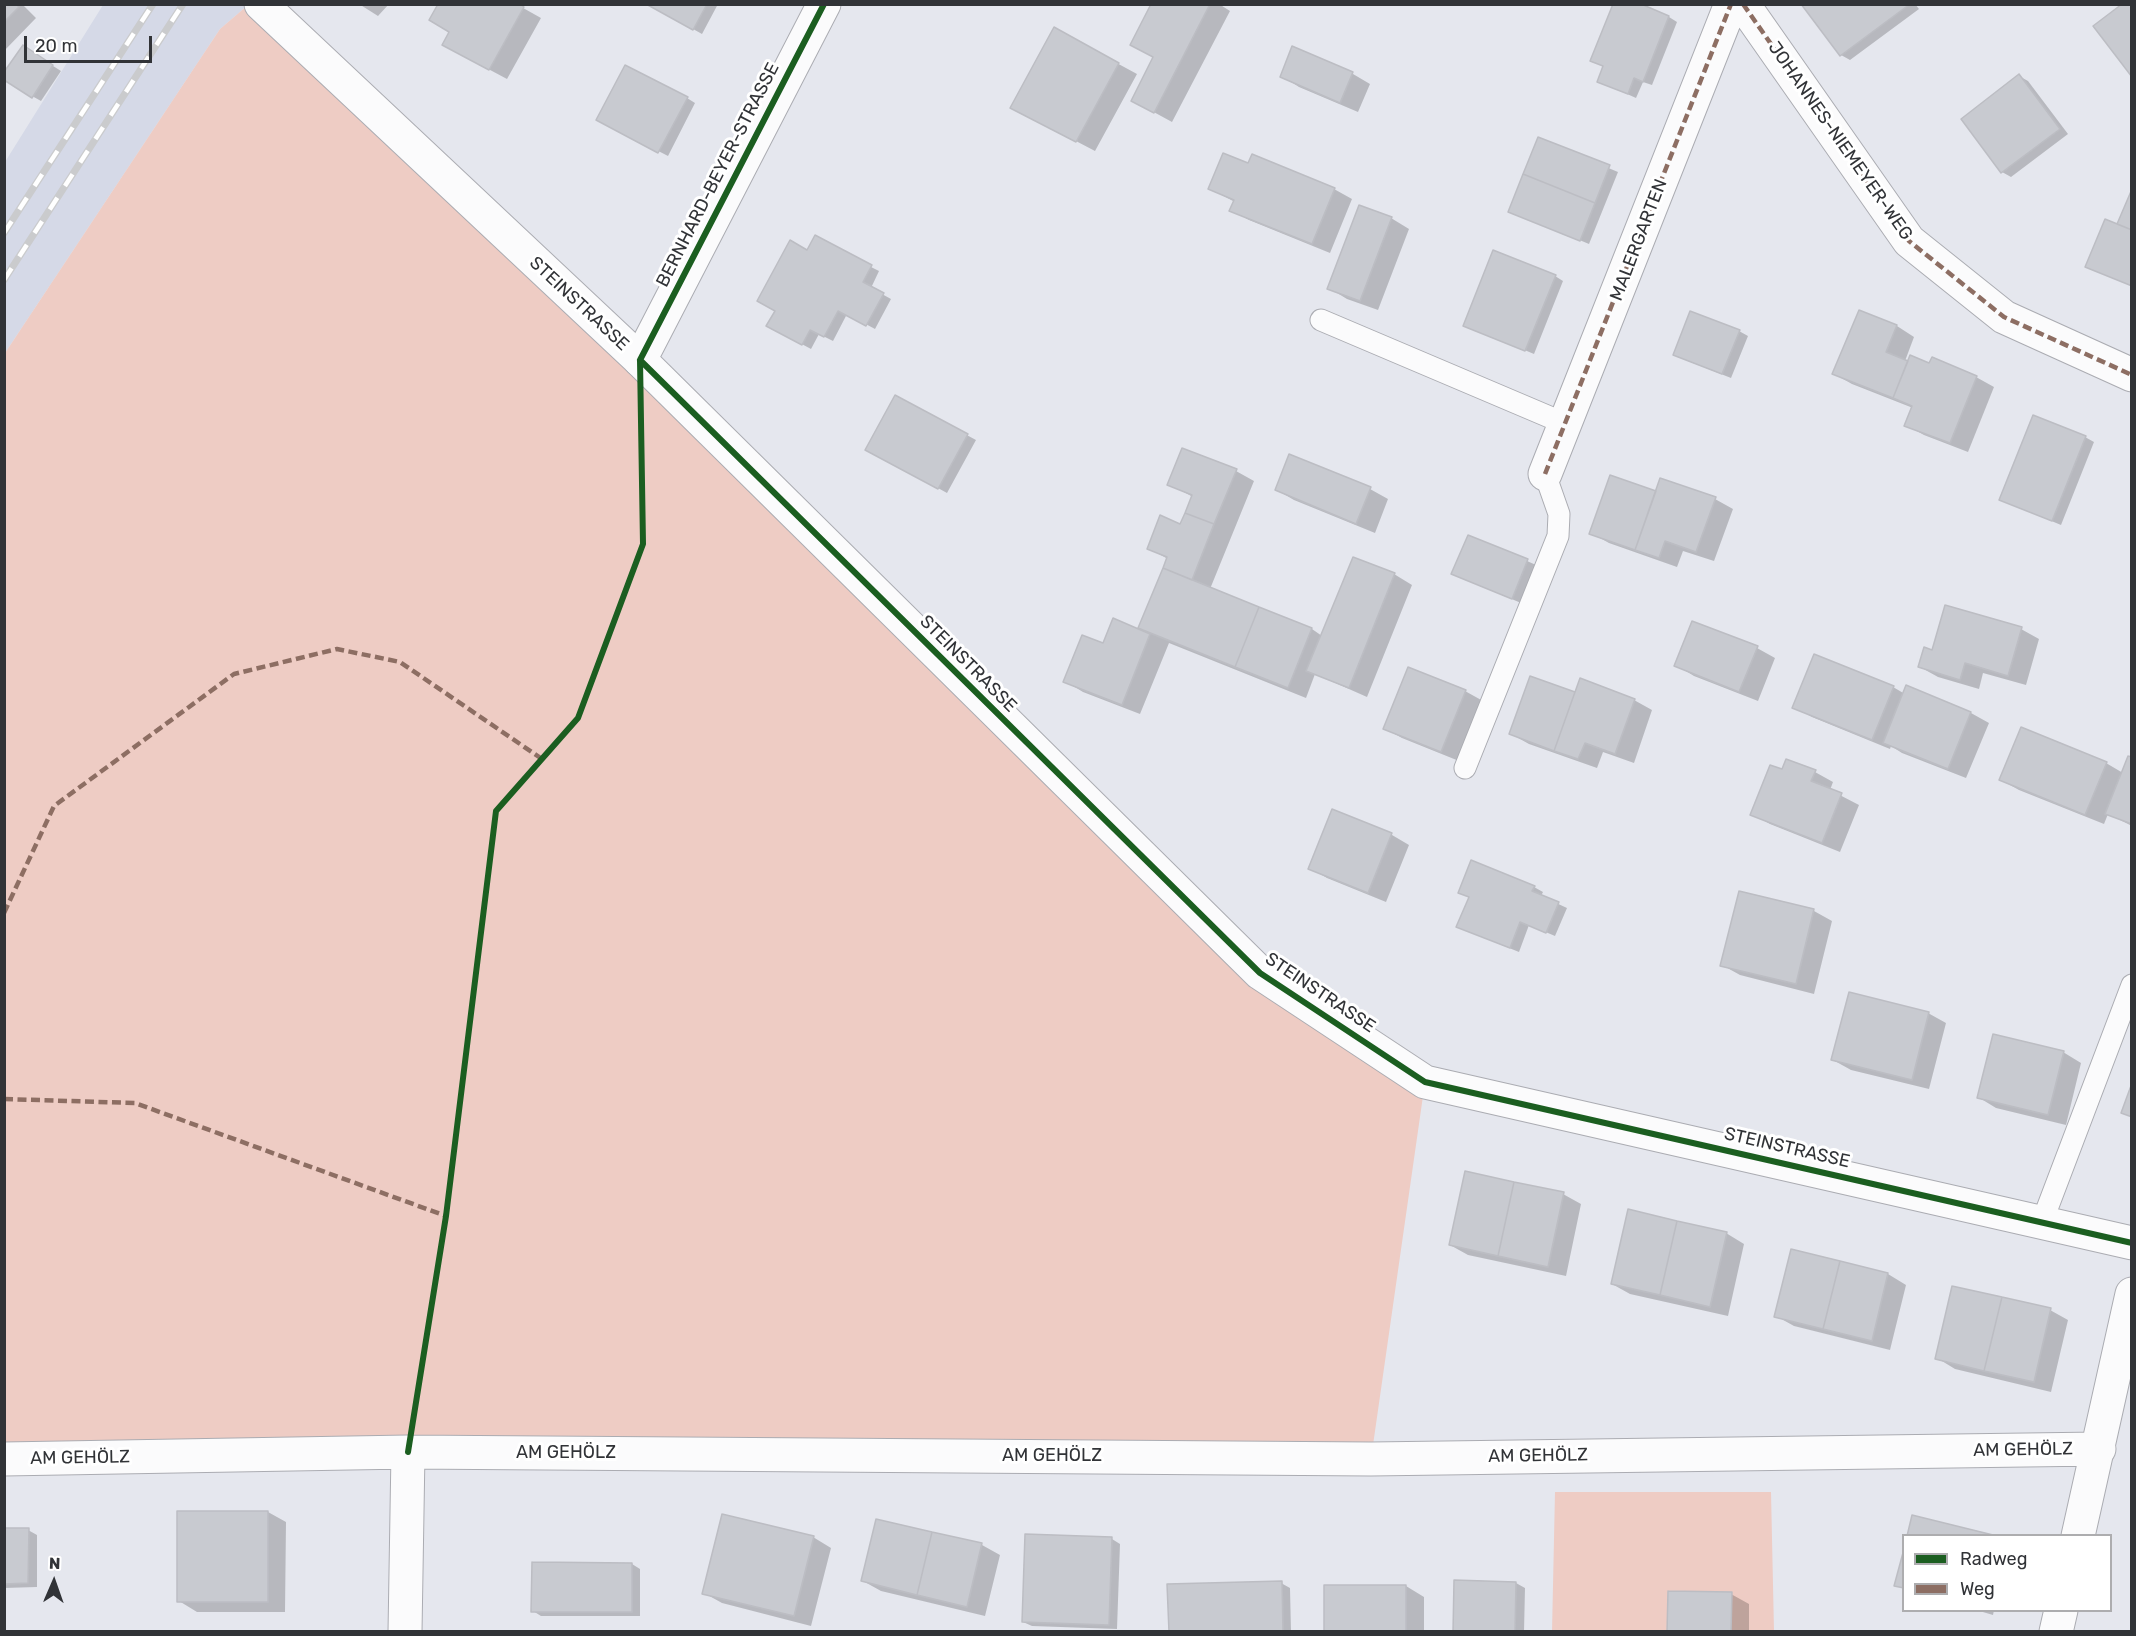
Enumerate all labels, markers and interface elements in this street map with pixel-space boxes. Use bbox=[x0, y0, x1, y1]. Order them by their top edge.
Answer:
scale bar bbox=[27, 24, 154, 62]
text: 20 m bbox=[35, 35, 77, 57]
street label: JOHANNES-NIEMEYER-WEG bbox=[1763, 38, 1917, 244]
street label: BERNHARD-BEYER-STRASSE bbox=[652, 59, 784, 291]
street label: MALERGARTEN bbox=[1606, 176, 1672, 304]
street label: STEINSTRASSE bbox=[525, 252, 633, 356]
street label: STEINSTRASSE bbox=[915, 611, 1021, 717]
street label: STEINSTRASSE bbox=[1261, 948, 1379, 1038]
street label: STEINSTRASSE bbox=[1722, 1123, 1852, 1173]
street label: AM GEHÖLZ bbox=[1973, 1438, 2073, 1462]
street label: AM GEHÖLZ bbox=[516, 1442, 616, 1464]
street label: AM GEHÖLZ bbox=[1488, 1444, 1588, 1468]
street label: AM GEHÖLZ bbox=[1002, 1445, 1102, 1467]
street label: AM GEHÖLZ bbox=[30, 1446, 130, 1470]
legend bbox=[1902, 1534, 2112, 1612]
text: Radweg bbox=[1960, 1548, 2027, 1570]
north arrow bbox=[24, 1552, 84, 1612]
text: N bbox=[49, 1554, 61, 1573]
text: Weg bbox=[1960, 1578, 1995, 1600]

